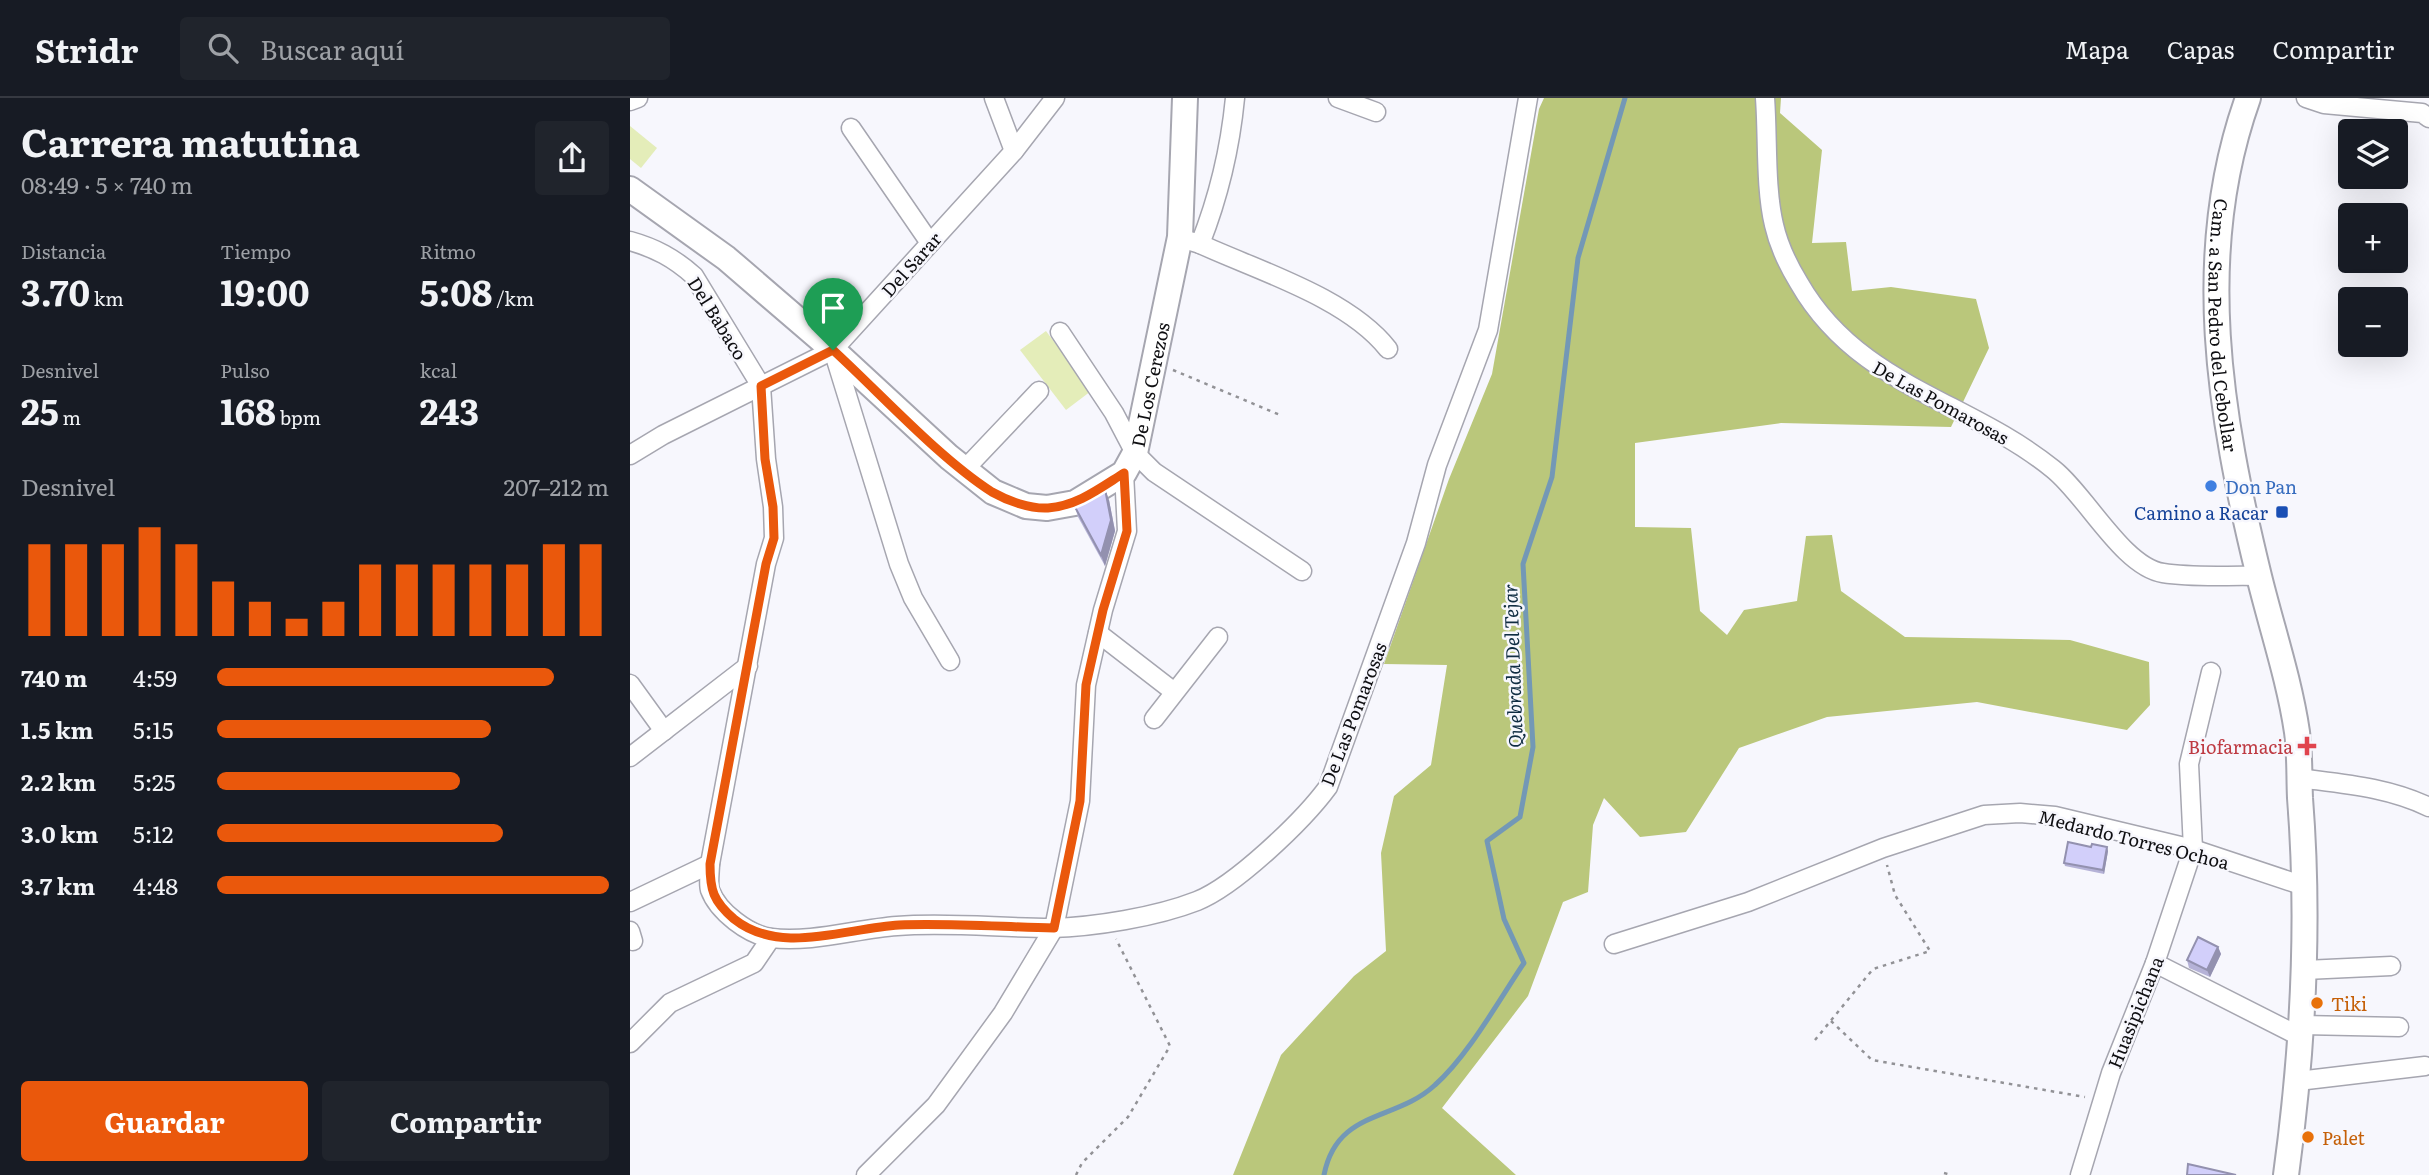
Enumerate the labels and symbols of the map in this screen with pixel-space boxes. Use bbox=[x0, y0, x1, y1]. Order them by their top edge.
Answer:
street label: Cam. a San Pedro del Cebollar bbox=[2203, 197, 2245, 454]
street label: Del Sarar bbox=[874, 225, 948, 302]
street label: Del Babaco bbox=[682, 271, 754, 365]
pin bbox=[803, 278, 863, 350]
street label: De Los Cerezos bbox=[1123, 320, 1175, 449]
street label: De Las Pomarosas bbox=[1868, 353, 2014, 451]
place label: Don Pan bbox=[2225, 473, 2297, 500]
marker: Don Pan bbox=[2203, 478, 2219, 494]
place label: Camino a Racar bbox=[2134, 499, 2268, 526]
marker: Camino a Racar bbox=[2274, 504, 2290, 520]
water label: Quebrada Del Tejar bbox=[1495, 583, 1529, 749]
street label: De Las Pomarosas bbox=[1313, 638, 1393, 790]
place label: Biofarmacia bbox=[2188, 733, 2293, 760]
marker: Biofarmacia bbox=[2299, 738, 2315, 754]
street label: Medardo Torres Ochoa bbox=[2036, 802, 2232, 876]
street label: Huasipichana bbox=[2100, 952, 2170, 1072]
place label: Tiki bbox=[2331, 990, 2367, 1017]
marker: Tiki bbox=[2309, 995, 2325, 1011]
place label: Palet bbox=[2322, 1124, 2365, 1151]
marker: Palet bbox=[2300, 1129, 2316, 1145]

